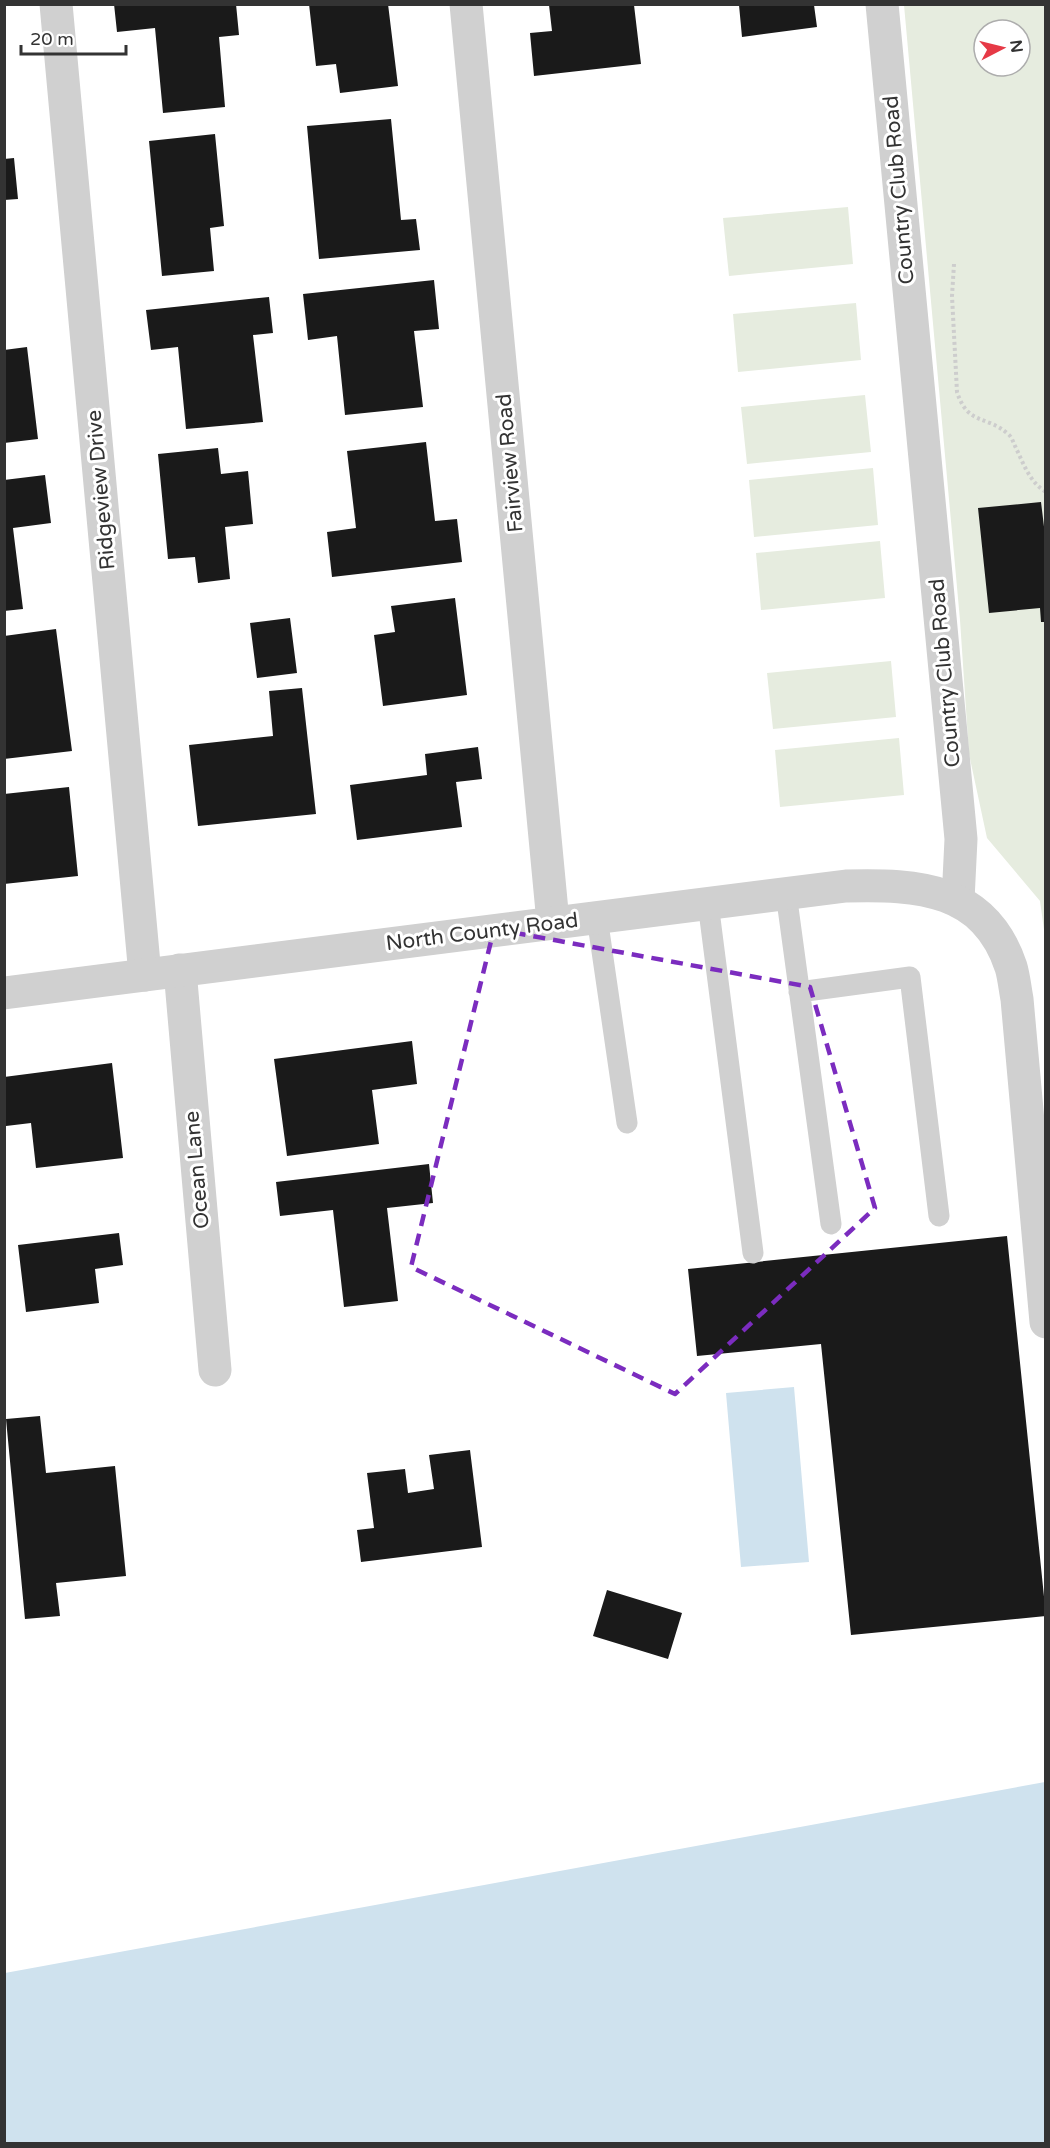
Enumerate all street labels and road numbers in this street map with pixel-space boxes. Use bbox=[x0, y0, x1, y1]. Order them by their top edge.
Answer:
street label: Country Club Road bbox=[878, 95, 920, 285]
street label: Fairview Road bbox=[491, 393, 529, 533]
street label: Ridgeview Drive bbox=[82, 409, 120, 571]
street label: Country Club Road bbox=[924, 578, 966, 768]
street label: North County Road bbox=[384, 908, 580, 956]
street label: Ocean Lane bbox=[179, 1110, 215, 1230]

